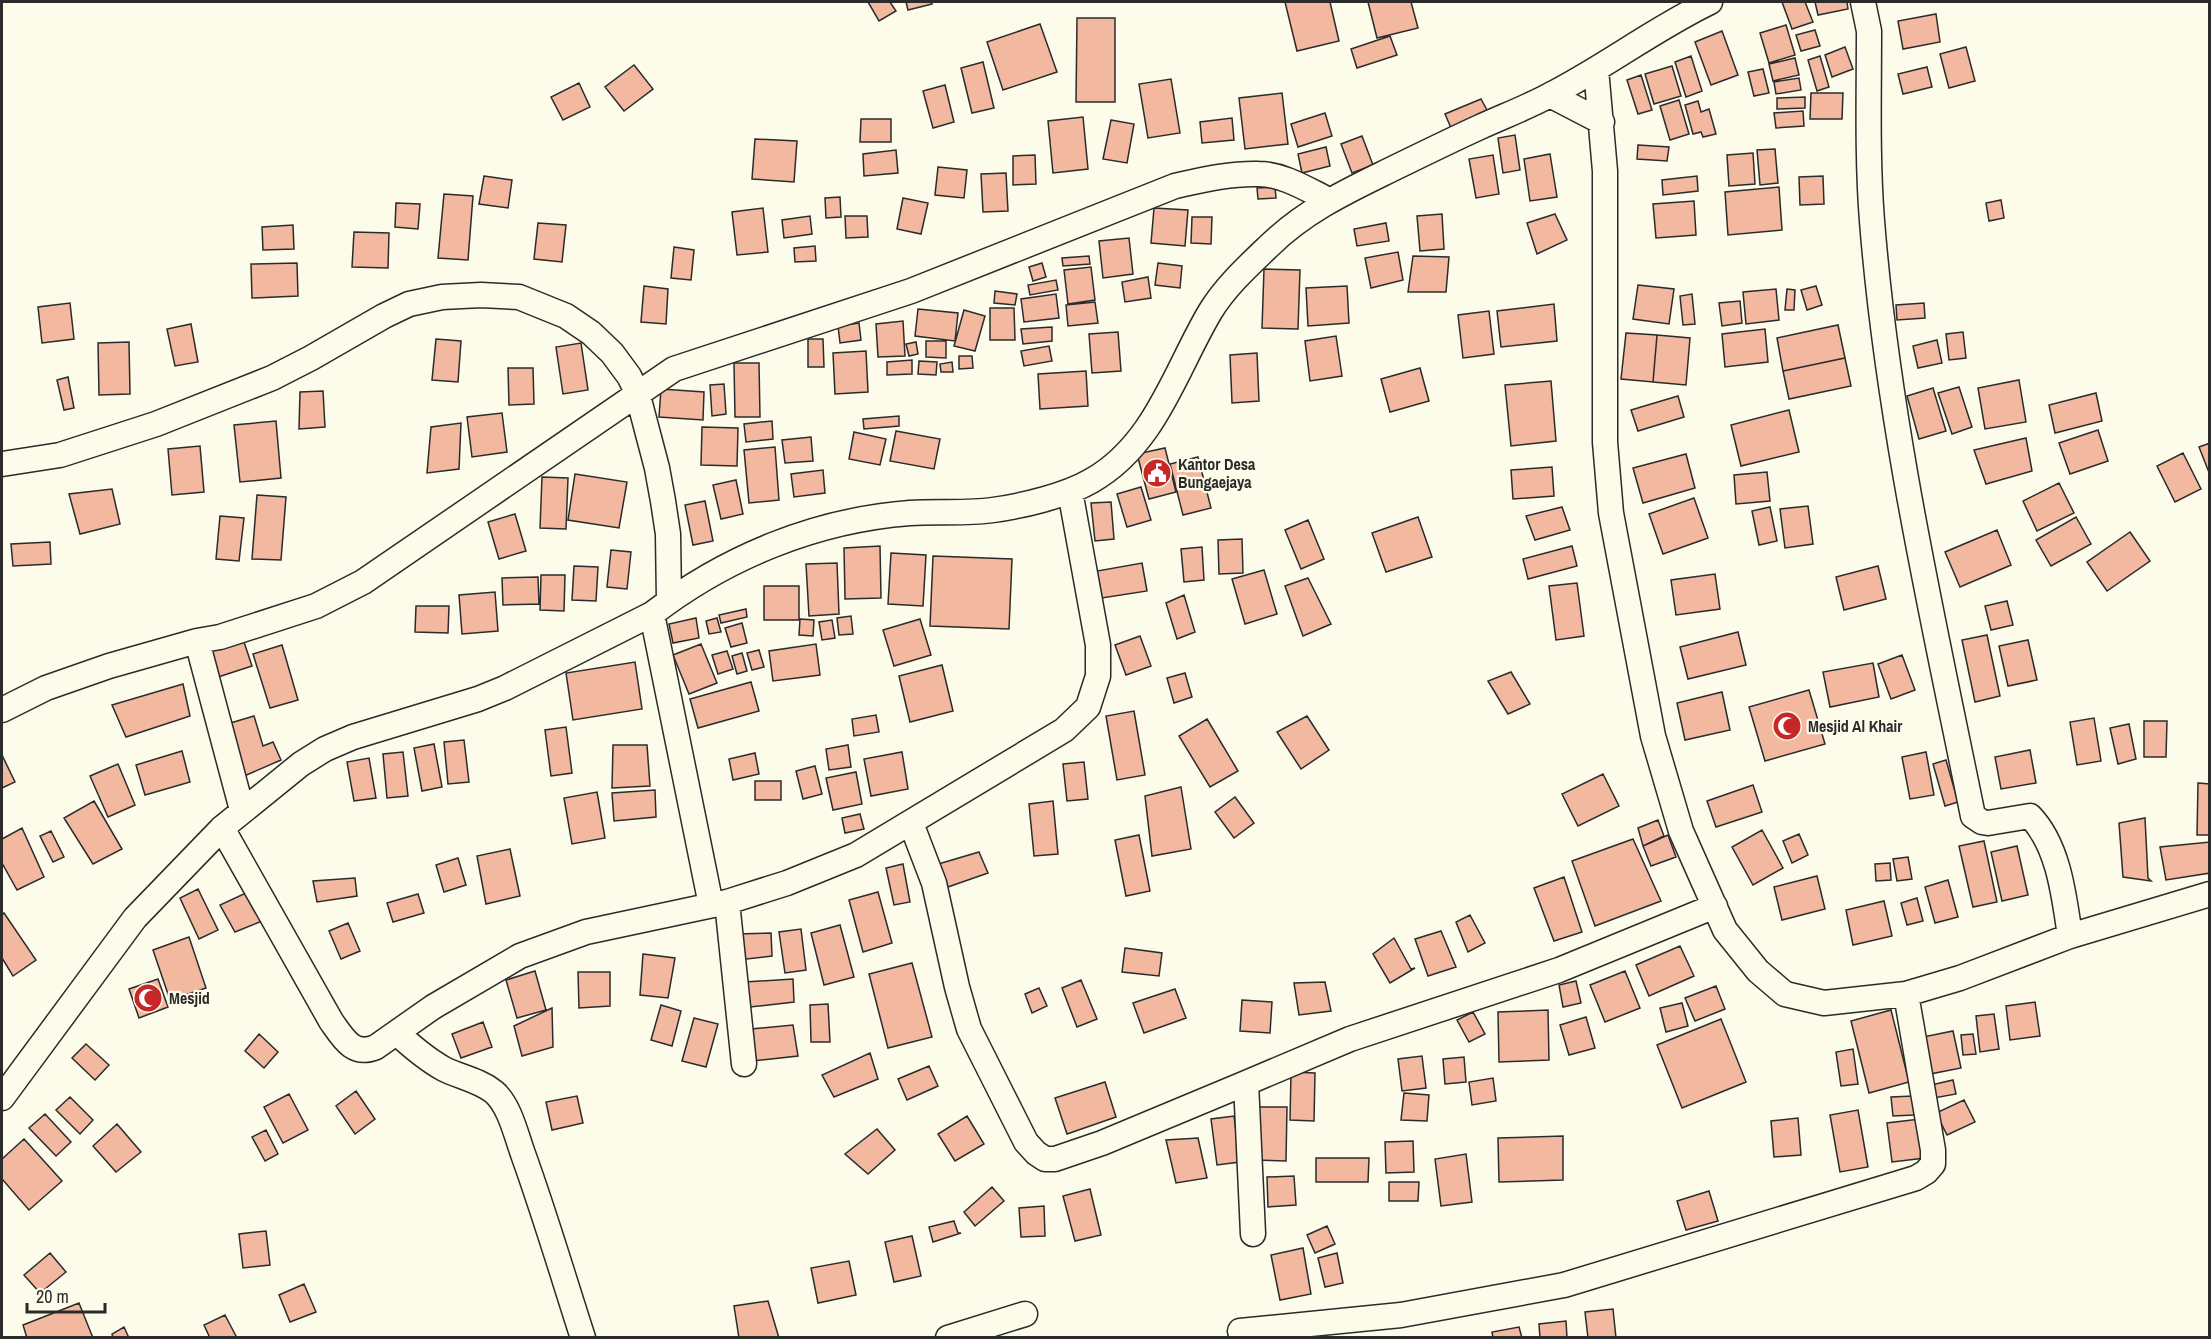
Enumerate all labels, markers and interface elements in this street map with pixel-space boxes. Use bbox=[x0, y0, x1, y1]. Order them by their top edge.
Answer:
place label: Kantor Desa Bungaejaya bbox=[1178, 453, 1256, 493]
public building icon: Kantor Desa Bungaejaya bbox=[1141, 457, 1173, 489]
mosque icon: Mesjid Al Khair bbox=[1771, 710, 1803, 742]
place label: Mesjid Al Khair bbox=[1808, 715, 1903, 737]
mosque icon: Mesjid bbox=[132, 982, 164, 1014]
place label: Mesjid bbox=[169, 987, 210, 1009]
scale bar bbox=[27, 1276, 105, 1314]
text: 20 m bbox=[36, 1284, 69, 1309]

